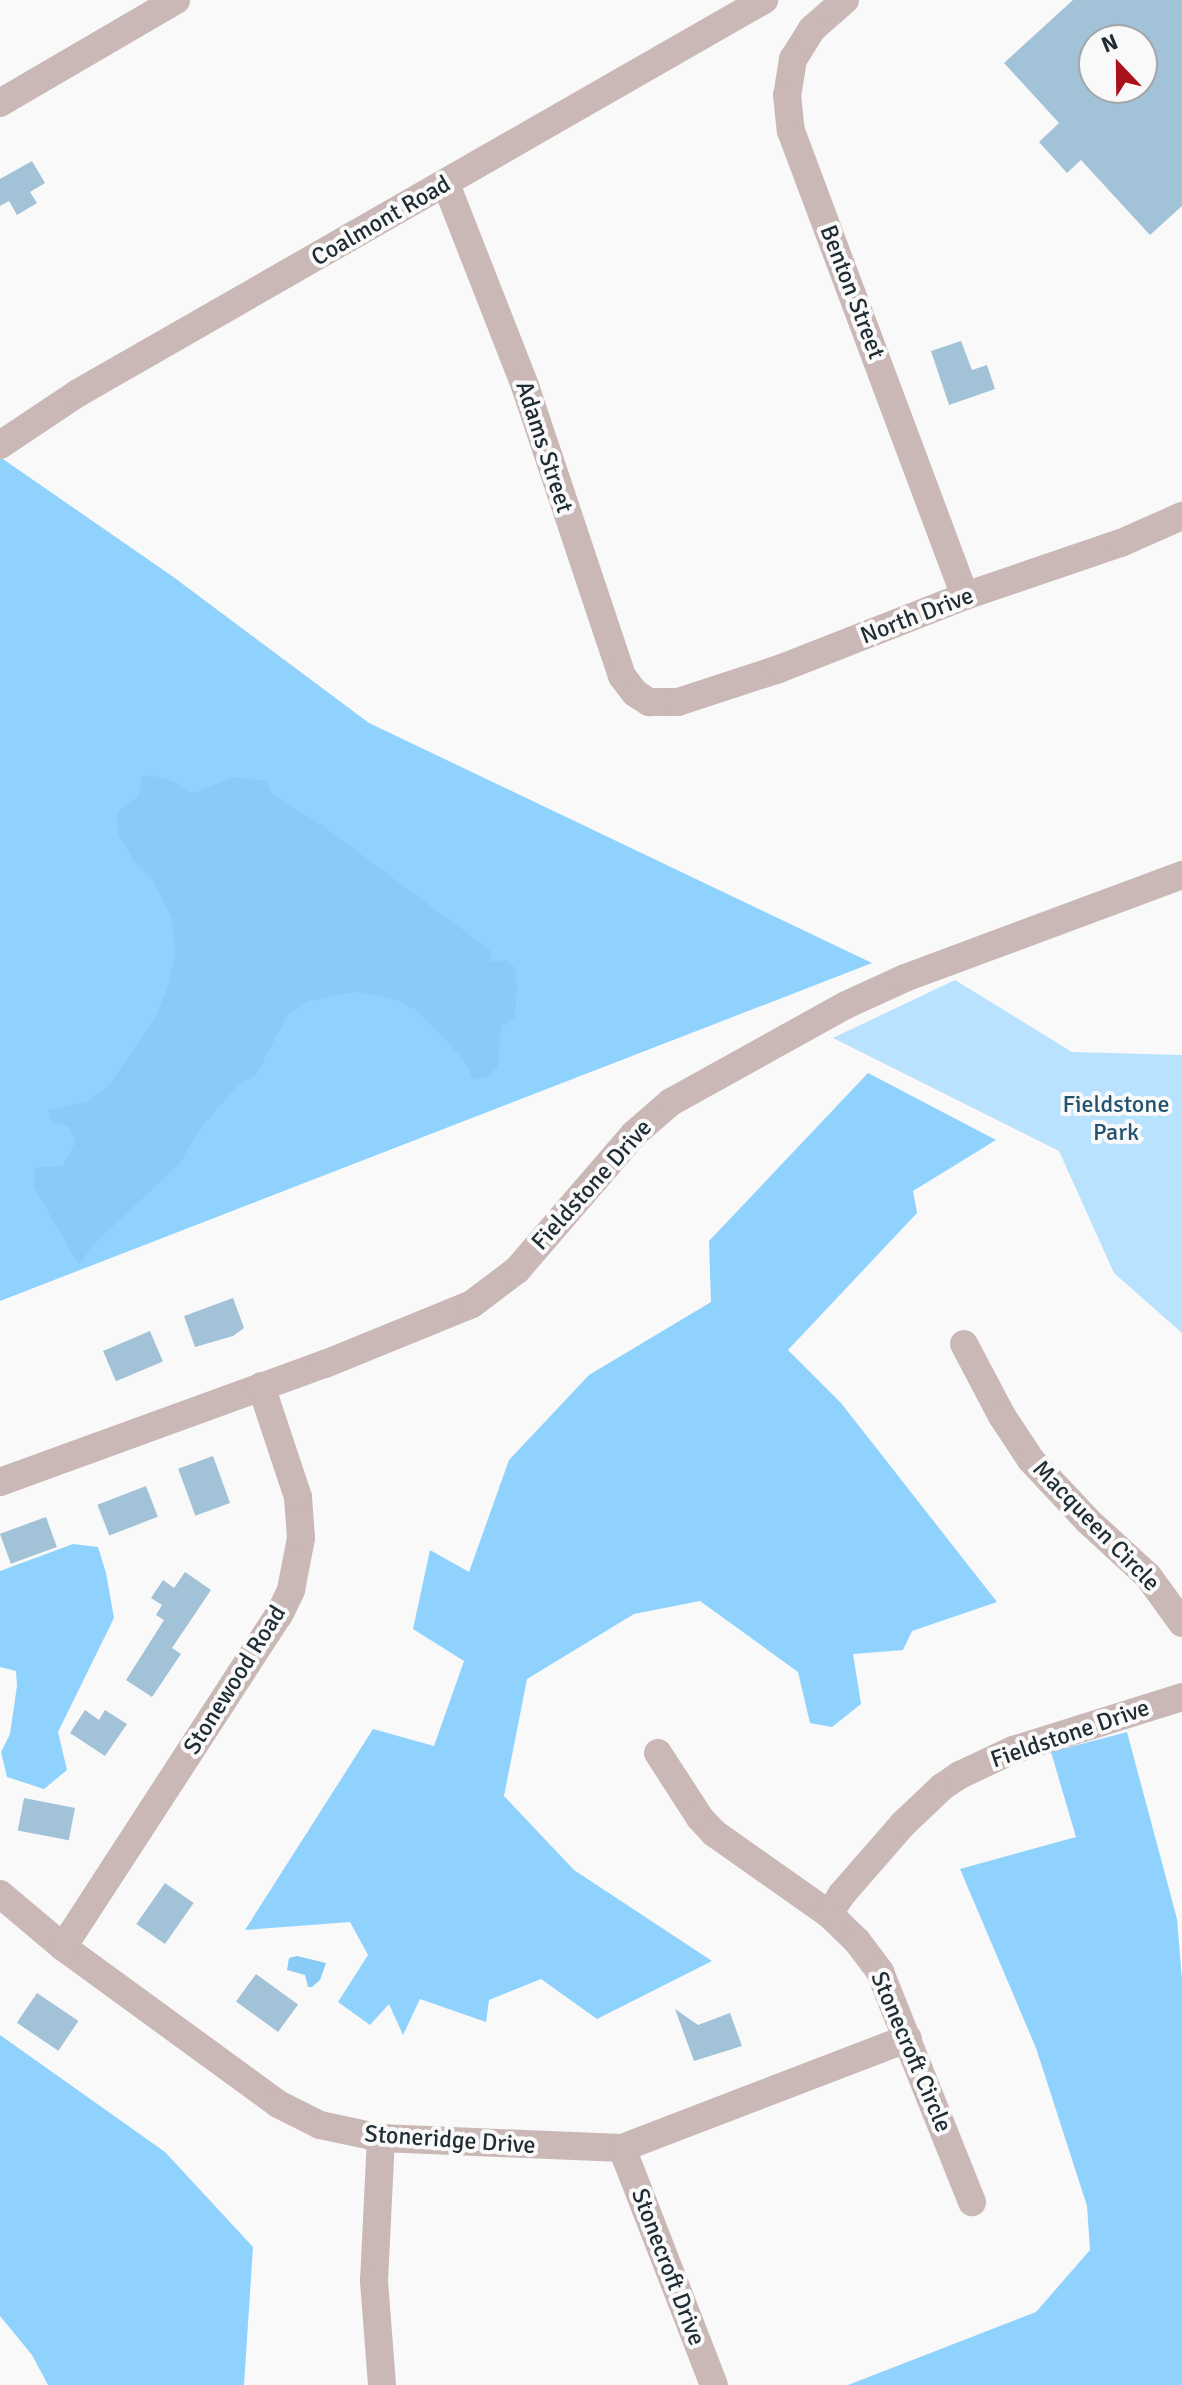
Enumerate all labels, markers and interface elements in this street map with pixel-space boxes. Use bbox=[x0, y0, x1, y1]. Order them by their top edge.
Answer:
north arrow bbox=[1078, 24, 1158, 104]
text: N bbox=[1097, 28, 1122, 59]
street label: Coalmont Road bbox=[306, 170, 456, 272]
street label: Benton Street bbox=[813, 221, 891, 363]
street label: Adams Street bbox=[509, 377, 579, 517]
street label: North Drive bbox=[857, 581, 977, 651]
park label: Fieldstone Park bbox=[1063, 1091, 1169, 1147]
street label: Fieldstone Drive bbox=[526, 1114, 658, 1256]
street label: Macqueen Circle bbox=[1026, 1455, 1166, 1597]
street label: Stonewood Road bbox=[178, 1600, 292, 1760]
street label: Fieldstone Drive bbox=[987, 1693, 1153, 1775]
street label: Stonecroft Circle bbox=[864, 1967, 958, 2137]
street label: Stoneridge Drive bbox=[364, 2120, 536, 2160]
street label: Stonecroft Drive bbox=[625, 2184, 711, 2350]

